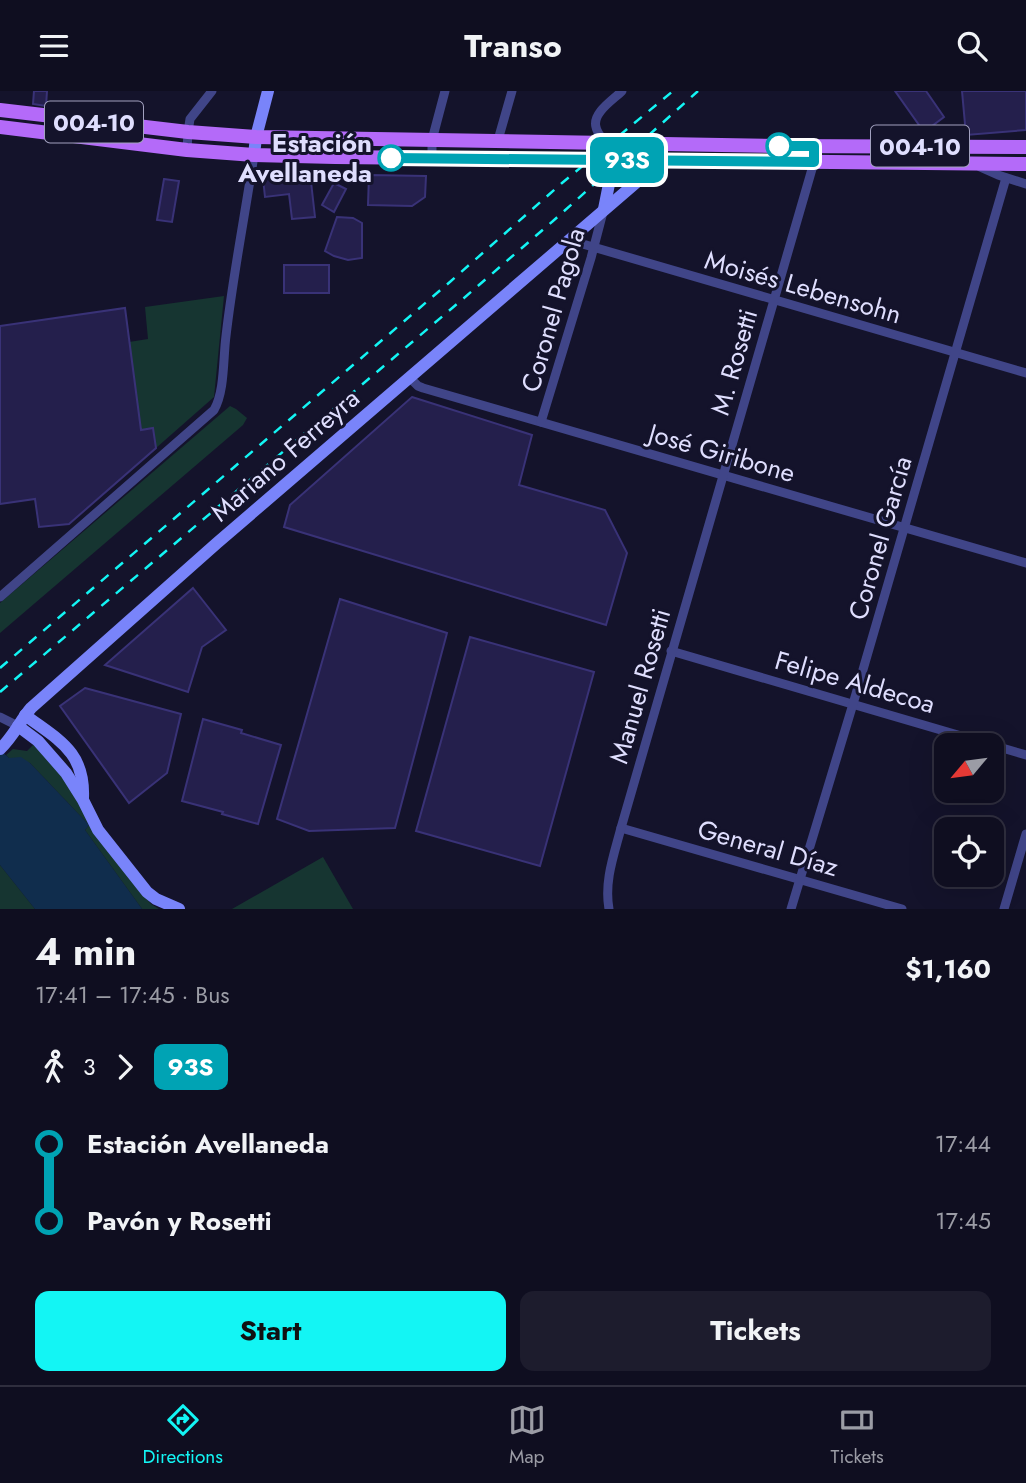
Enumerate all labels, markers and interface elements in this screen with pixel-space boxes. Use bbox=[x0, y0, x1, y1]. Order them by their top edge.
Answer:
text: Transo bbox=[464, 23, 562, 69]
icon: menu bbox=[35, 27, 73, 65]
icon: search bbox=[953, 27, 991, 65]
road number: 004-10 bbox=[45, 102, 143, 143]
place label: Estación Avellaneda bbox=[237, 124, 372, 192]
road number: 004-10 bbox=[871, 125, 969, 167]
unlabelled marker bbox=[766, 133, 792, 159]
line badge: 93S bbox=[587, 137, 667, 183]
text: 93S bbox=[604, 142, 650, 177]
marker: Estación Avellaneda bbox=[378, 145, 404, 171]
street label: Coronel Pagola bbox=[511, 224, 595, 396]
street label: Moisés Lebensohn bbox=[700, 241, 906, 333]
street label: M. Rosetti bbox=[701, 305, 767, 419]
street label: Mariano Ferreyra bbox=[202, 380, 368, 530]
street label: José Giribone bbox=[641, 413, 800, 492]
street label: Coronel García bbox=[839, 452, 921, 624]
street label: Manuel Rosetti bbox=[600, 604, 680, 768]
street label: Felipe Aldecoa bbox=[771, 641, 939, 723]
north arrow bbox=[934, 733, 1004, 803]
map controls bbox=[934, 733, 1004, 887]
street label: General Díaz bbox=[693, 810, 843, 886]
button: locate bbox=[934, 817, 1004, 887]
text: 4 min bbox=[35, 924, 136, 979]
text: $1,160 bbox=[905, 950, 991, 988]
text: 17:41 – 17:45 · Bus bbox=[35, 978, 230, 1012]
icon: walk bbox=[35, 1048, 73, 1086]
icon: forward bbox=[106, 1048, 144, 1086]
text: 93S bbox=[168, 1049, 214, 1084]
text: 3 bbox=[83, 1050, 96, 1084]
text: Estación Avellaneda bbox=[87, 1125, 329, 1163]
text: 17:44 bbox=[935, 1127, 991, 1161]
text: Pavón y Rosetti bbox=[87, 1202, 272, 1240]
text: 17:45 bbox=[935, 1204, 991, 1238]
button: Start bbox=[35, 1291, 506, 1371]
button: Tickets bbox=[520, 1291, 991, 1371]
tab: Directions bbox=[142, 1401, 223, 1470]
tab: Map bbox=[508, 1401, 546, 1470]
tab: Tickets bbox=[831, 1401, 884, 1470]

